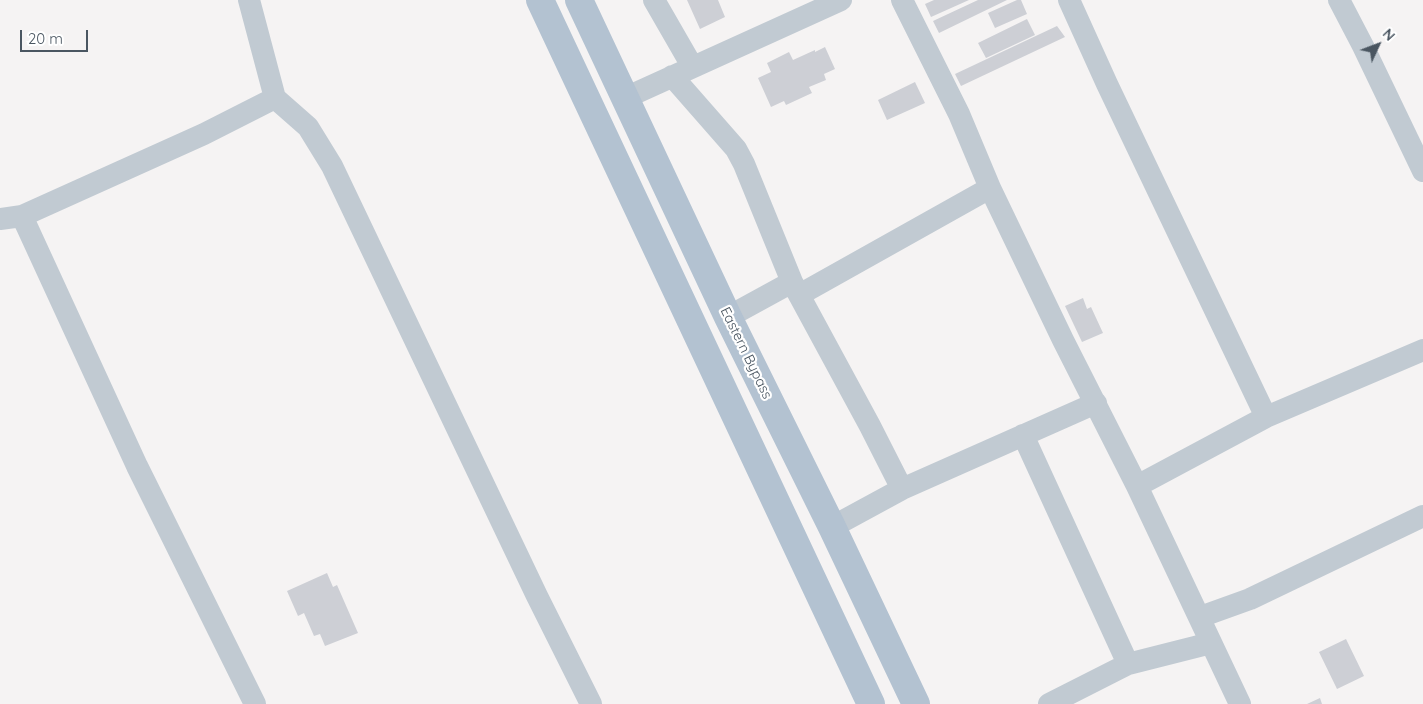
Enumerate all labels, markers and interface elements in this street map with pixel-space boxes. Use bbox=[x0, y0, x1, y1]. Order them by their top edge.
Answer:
scale bar bbox=[22, 20, 90, 52]
north arrow bbox=[1353, 20, 1403, 70]
text: N bbox=[1379, 25, 1399, 45]
text: 20 m bbox=[28, 29, 63, 48]
street label: Eastern Bypass bbox=[717, 304, 775, 402]

